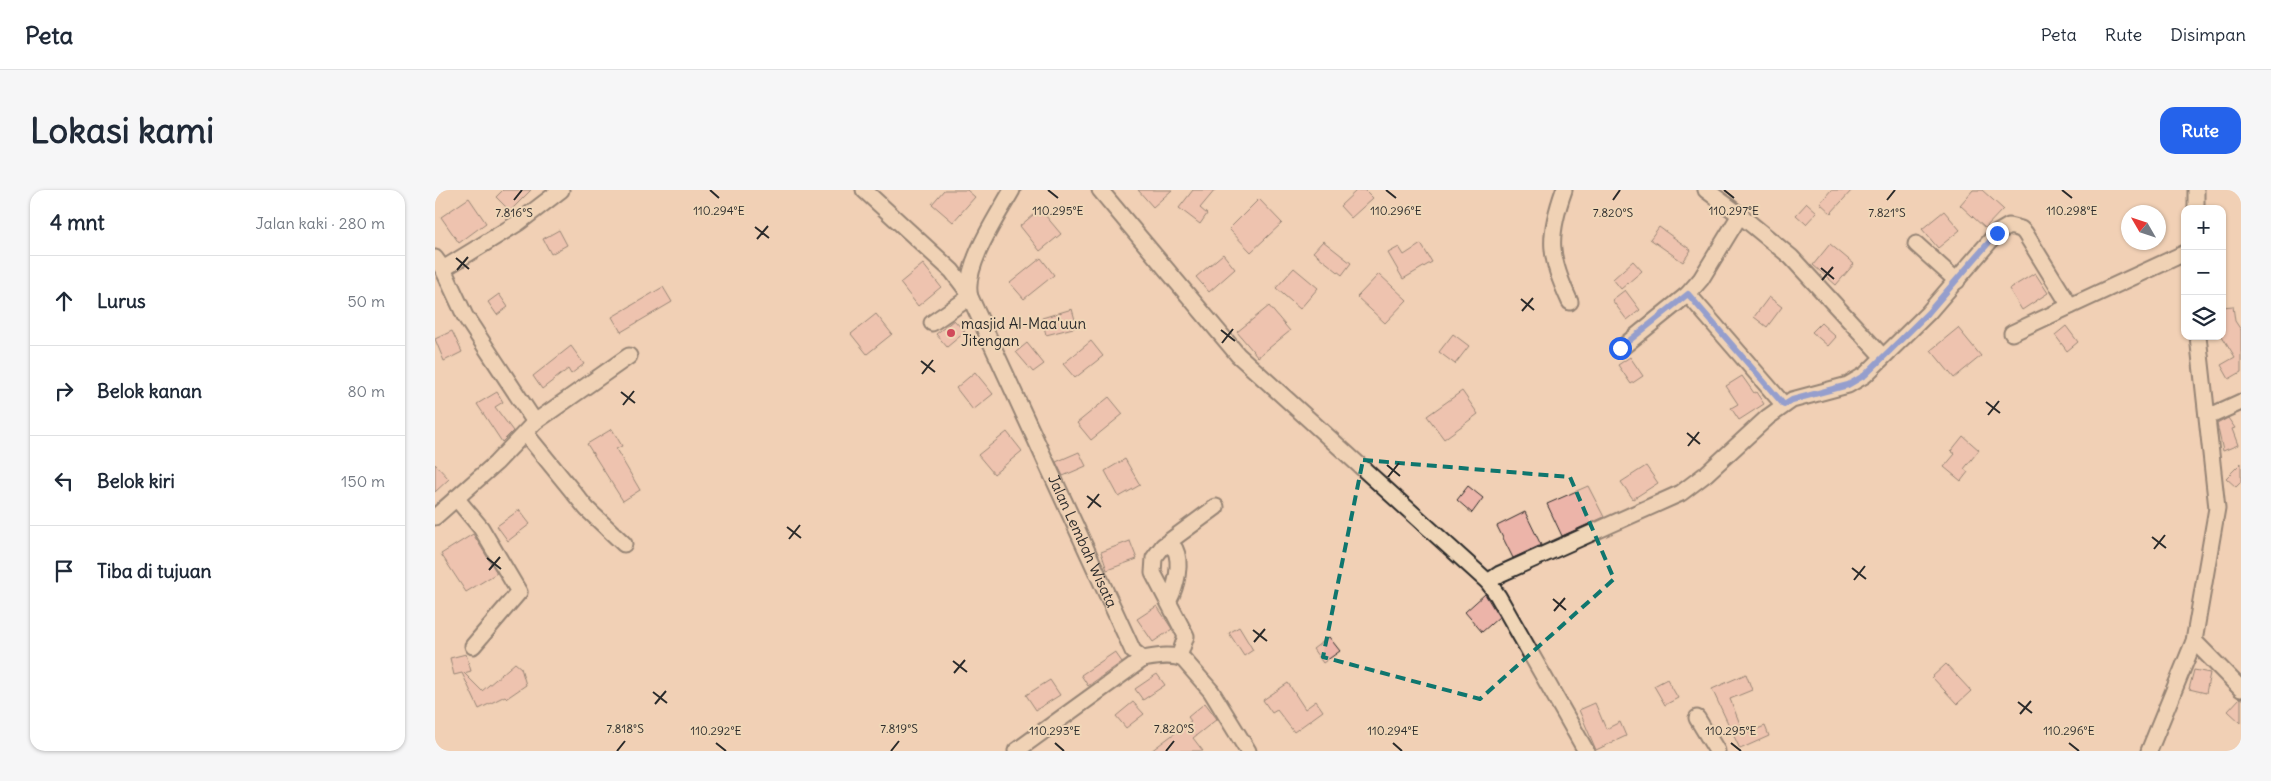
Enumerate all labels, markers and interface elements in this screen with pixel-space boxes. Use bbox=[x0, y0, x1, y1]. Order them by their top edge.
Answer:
text: Peta bbox=[25, 20, 73, 50]
text: Peta bbox=[2041, 23, 2077, 46]
text: Rute bbox=[2105, 23, 2142, 46]
text: Disimpan bbox=[2170, 23, 2246, 46]
button: Rute bbox=[2160, 107, 2241, 154]
text: Lokasi kami bbox=[30, 108, 214, 152]
text: 110.294°E bbox=[693, 203, 745, 218]
text: 110.295°E bbox=[1032, 203, 1084, 218]
text: 110.296°E bbox=[1370, 203, 1422, 218]
text: 110.297°E bbox=[1709, 203, 1759, 218]
text: 110.298°E bbox=[2046, 203, 2098, 218]
text: 7.816°S bbox=[495, 205, 533, 220]
text: 7.820°S bbox=[1593, 205, 1634, 220]
text: 7.821°S bbox=[1868, 205, 1906, 220]
north arrow bbox=[2121, 205, 2166, 250]
map controls bbox=[2181, 205, 2226, 340]
button: + bbox=[2181, 205, 2226, 250]
text: 4 mnt bbox=[50, 209, 105, 236]
text: Jalan kaki · 280 m bbox=[256, 213, 385, 233]
route end bbox=[1986, 222, 2009, 245]
button: − bbox=[2181, 250, 2226, 295]
icon: ahead bbox=[50, 287, 78, 315]
text: Lurus bbox=[97, 289, 146, 313]
text: 50 m bbox=[347, 291, 385, 311]
button: layers bbox=[2181, 295, 2226, 340]
place label: masjid Al-Maa'uun Jitengan bbox=[961, 314, 1086, 350]
marker: masjid Al-Maa'uun Jitengan bbox=[945, 327, 957, 339]
route start bbox=[1609, 337, 1632, 360]
icon: right bbox=[50, 377, 78, 405]
text: Belok kanan bbox=[97, 379, 202, 403]
text: 80 m bbox=[347, 381, 385, 401]
icon: left bbox=[50, 467, 78, 495]
text: Belok kiri bbox=[97, 469, 175, 493]
text: 150 m bbox=[341, 471, 385, 491]
street label: Jalan Lembah Wisata bbox=[1044, 471, 1122, 611]
icon: arrive bbox=[50, 557, 78, 585]
text: Tiba di tujuan bbox=[97, 559, 212, 583]
text: 7.818°S bbox=[606, 721, 644, 736]
text: 7.819°S bbox=[880, 721, 918, 736]
text: 7.820°S bbox=[1154, 721, 1195, 736]
text: 110.292°E bbox=[690, 723, 742, 738]
text: 110.293°E bbox=[1029, 723, 1081, 738]
text: 110.294°E bbox=[1367, 723, 1419, 738]
text: 110.295°E bbox=[1705, 723, 1757, 738]
text: 110.296°E bbox=[2043, 723, 2095, 738]

